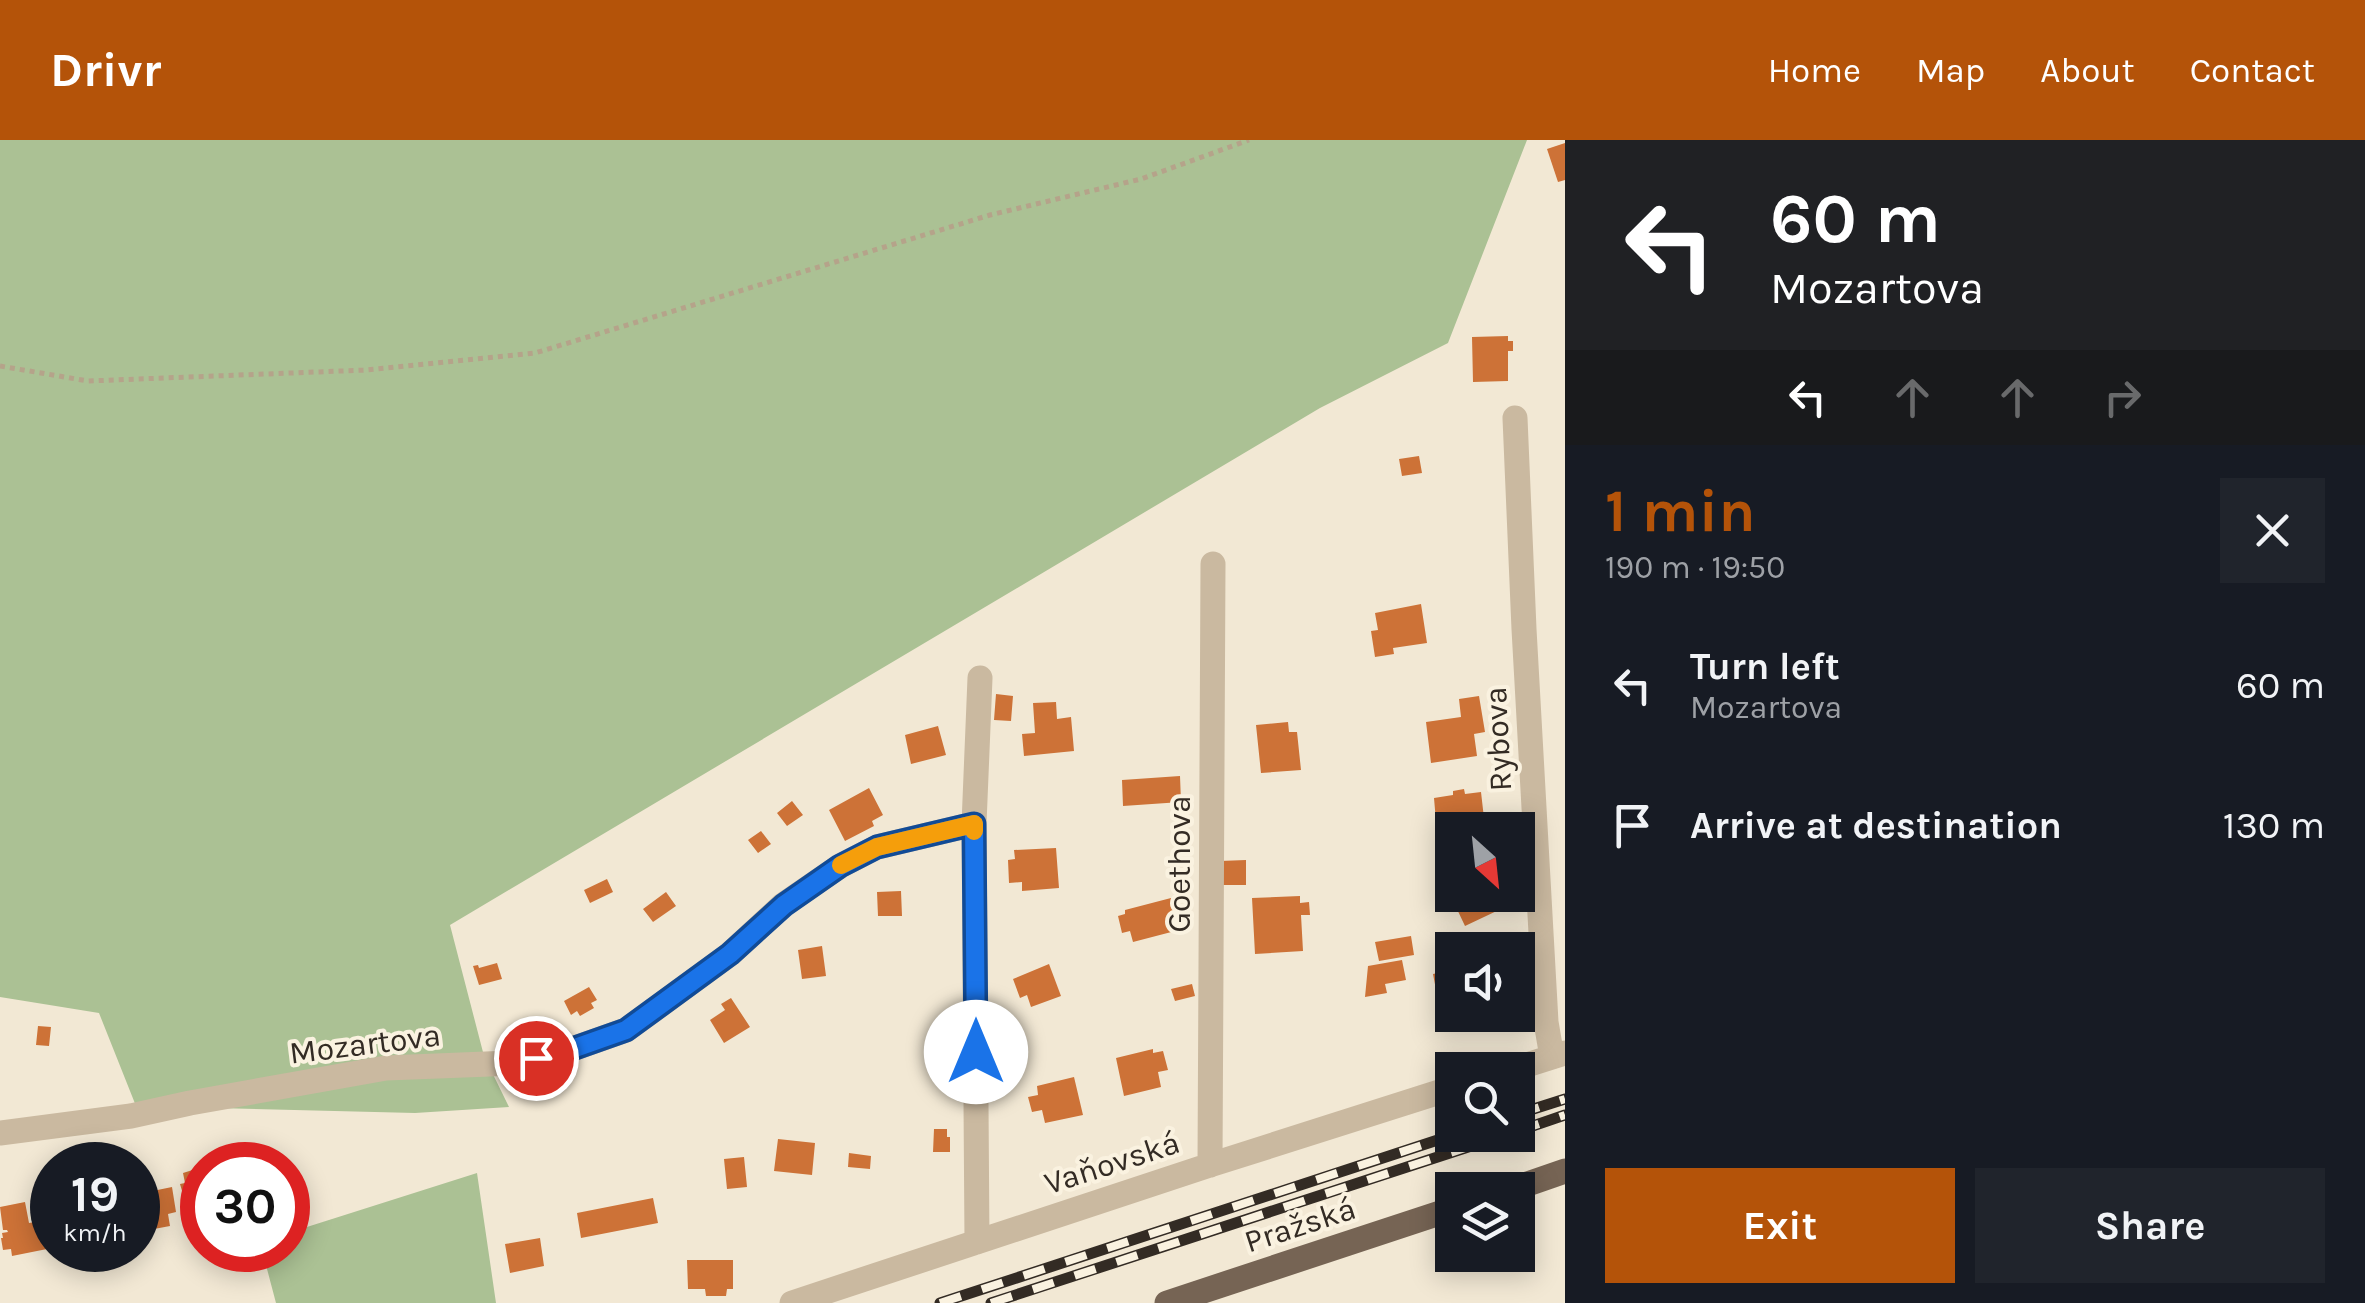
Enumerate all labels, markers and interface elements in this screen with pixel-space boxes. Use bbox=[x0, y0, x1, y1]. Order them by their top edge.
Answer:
text: Drivr bbox=[50, 42, 161, 98]
text: Home bbox=[1768, 50, 1861, 91]
text: Map bbox=[1916, 50, 1985, 91]
text: About bbox=[2040, 50, 2135, 91]
text: Contact bbox=[2190, 50, 2315, 91]
text: 60 m bbox=[1770, 178, 1941, 260]
icon: left bbox=[1605, 180, 1735, 310]
text: Mozartova bbox=[1770, 262, 1984, 314]
icon: left bbox=[1780, 370, 1835, 425]
icon: ahead bbox=[1885, 370, 1940, 425]
icon: ahead bbox=[1990, 370, 2045, 425]
icon: right bbox=[2095, 370, 2150, 425]
text: 1 min bbox=[1605, 476, 1756, 546]
button: close bbox=[2220, 478, 2325, 583]
text: 190 m · 19:50 bbox=[1605, 549, 1785, 586]
text: Turn left bbox=[1690, 644, 1840, 689]
icon: left bbox=[1605, 658, 1660, 713]
text: 60 m bbox=[2236, 663, 2325, 708]
street label: Rybova bbox=[1477, 686, 1519, 792]
text: Mozartova bbox=[1690, 689, 1842, 726]
street label: Goethova bbox=[1161, 795, 1198, 933]
icon: arrive bbox=[1605, 798, 1660, 853]
text: Arrive at destination bbox=[1690, 803, 2062, 848]
text: 130 m bbox=[2223, 803, 2325, 848]
north arrow bbox=[1435, 812, 1535, 912]
map controls bbox=[1435, 812, 1535, 1272]
button: sound bbox=[1435, 932, 1535, 1032]
position arrow bbox=[924, 1000, 1028, 1104]
street label: Mozartova bbox=[287, 1016, 443, 1072]
pin bbox=[494, 1016, 579, 1101]
icon: arrive bbox=[509, 1031, 564, 1086]
button: search bbox=[1435, 1052, 1535, 1152]
street label: Vaňovská bbox=[1040, 1124, 1184, 1202]
speed limit sign: 30 bbox=[180, 1142, 310, 1272]
text: 19 bbox=[71, 1165, 119, 1224]
button: Exit bbox=[1605, 1168, 1955, 1283]
button: Share bbox=[1975, 1168, 2325, 1283]
button: layers bbox=[1435, 1172, 1535, 1272]
street label: Pražská bbox=[1240, 1190, 1360, 1260]
text: km/h bbox=[63, 1218, 127, 1247]

